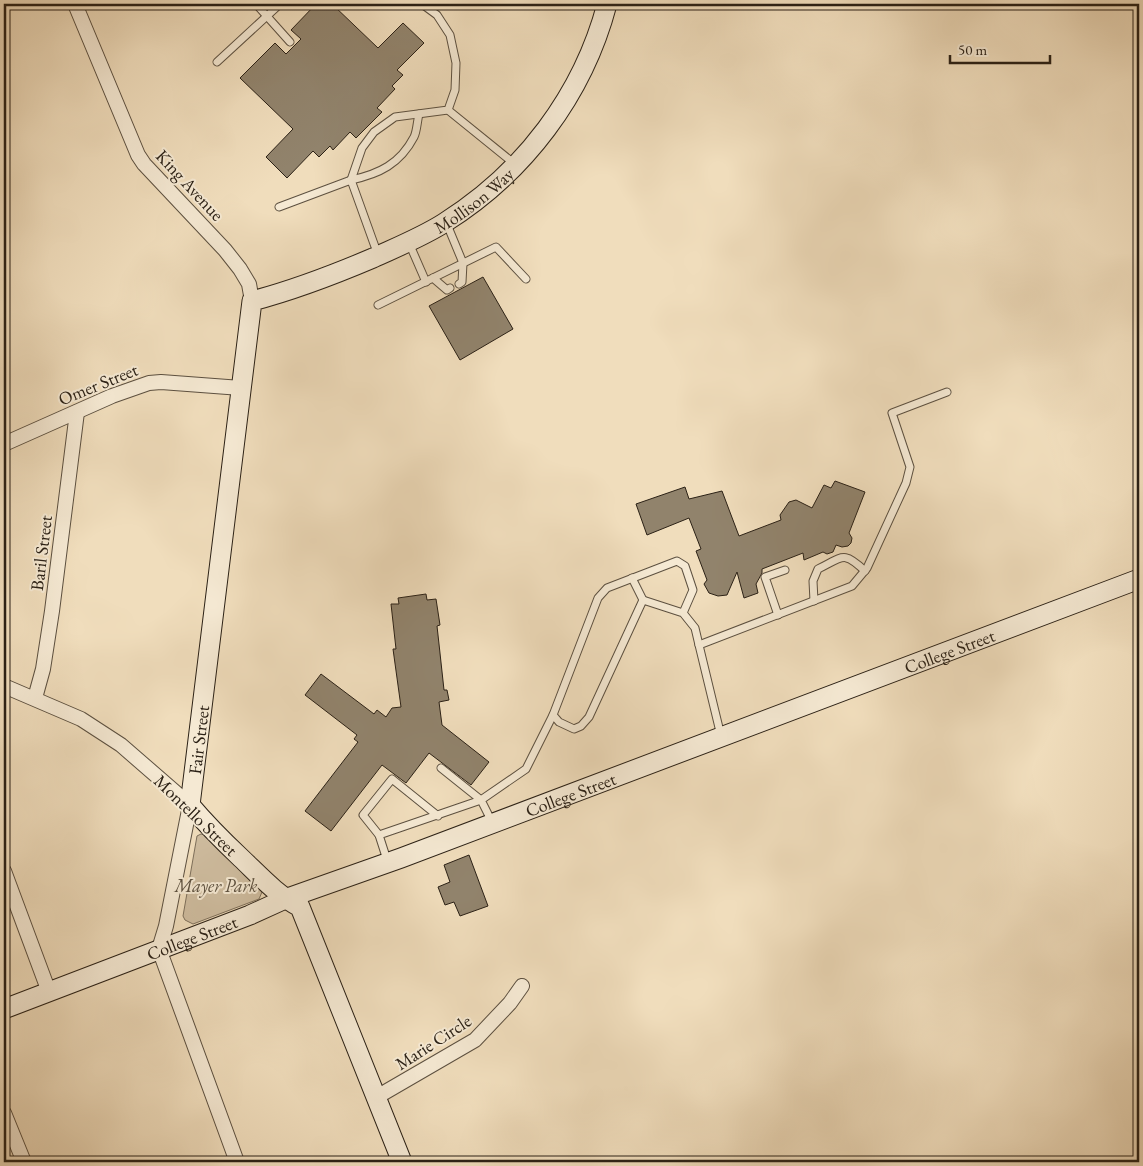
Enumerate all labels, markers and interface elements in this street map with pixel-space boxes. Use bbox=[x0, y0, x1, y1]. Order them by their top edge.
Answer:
scale bar bbox=[950, 32, 1050, 64]
text: 50 m bbox=[958, 40, 987, 59]
street label: King Avenue bbox=[151, 145, 229, 225]
street label: Mollison Way bbox=[429, 162, 518, 238]
street label: Omer Street bbox=[55, 357, 142, 410]
street label: Baril Street bbox=[25, 514, 57, 592]
street label: College Street bbox=[901, 623, 998, 678]
street label: Fair Street bbox=[182, 703, 214, 776]
street label: College Street bbox=[522, 766, 619, 822]
street label: Montello Street bbox=[149, 769, 243, 861]
park label: Mayer Park bbox=[173, 874, 258, 898]
street label: College Street bbox=[143, 909, 241, 965]
street label: Marie Circle bbox=[391, 1009, 475, 1075]

